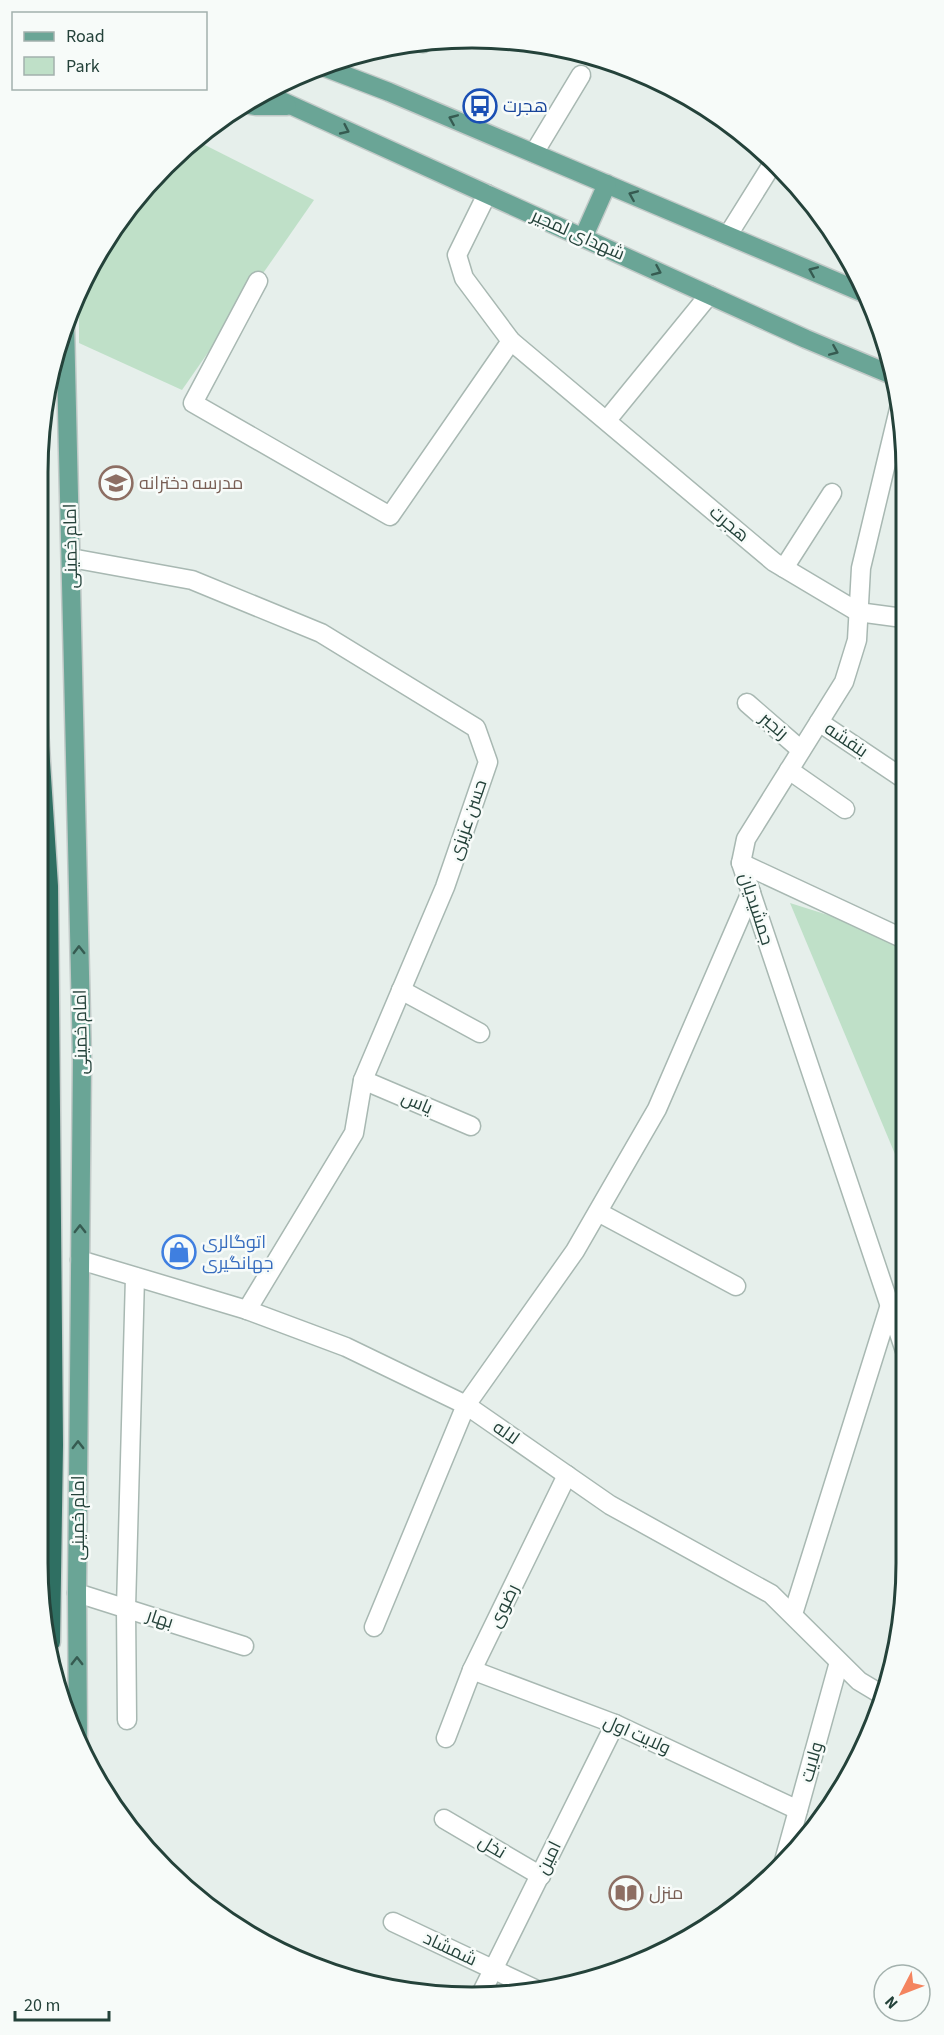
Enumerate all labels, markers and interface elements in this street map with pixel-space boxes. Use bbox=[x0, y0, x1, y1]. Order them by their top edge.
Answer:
legend bbox=[12, 12, 207, 90]
text: Road bbox=[66, 24, 105, 49]
text: Park bbox=[66, 54, 100, 79]
bus stop icon: هجرت bbox=[462, 88, 498, 124]
place label: هجرت bbox=[503, 94, 548, 119]
one-way arrow bbox=[449, 114, 460, 126]
one-way arrow bbox=[339, 122, 350, 134]
one-way arrow bbox=[628, 190, 639, 202]
street label: شهدای لمجیر bbox=[526, 203, 629, 267]
one-way arrow bbox=[650, 264, 661, 276]
one-way arrow bbox=[808, 266, 819, 278]
one-way arrow bbox=[828, 344, 839, 356]
school or university icon: مدرسه دخترانه bbox=[98, 465, 134, 501]
place label: مدرسه دخترانه bbox=[139, 471, 243, 496]
street label: هجرت bbox=[704, 500, 754, 548]
street label: امام خمینی bbox=[58, 503, 84, 589]
street label: رنجبر bbox=[753, 706, 794, 746]
street label: بنفشه bbox=[819, 716, 873, 764]
street label: حسن عزیزی bbox=[443, 776, 493, 864]
street label: جمشیدیان bbox=[733, 870, 779, 948]
one-way arrow bbox=[73, 946, 85, 955]
street label: امام خمینی bbox=[68, 989, 94, 1075]
street label: یاس bbox=[397, 1085, 437, 1121]
one-way arrow bbox=[74, 1225, 86, 1234]
place label: اتوگالری جهانگیری bbox=[202, 1230, 274, 1276]
shop icon: اتوگالری جهانگیری bbox=[161, 1234, 197, 1270]
street label: لاله bbox=[488, 1415, 524, 1451]
one-way arrow bbox=[72, 1441, 84, 1450]
street label: امام خمینی bbox=[66, 1475, 91, 1561]
street label: رضوی bbox=[483, 1580, 525, 1632]
street label: بهار bbox=[142, 1603, 177, 1635]
one-way arrow bbox=[71, 1657, 83, 1666]
street label: ولایت اول bbox=[599, 1709, 675, 1761]
street label: ولایت bbox=[794, 1739, 830, 1785]
street label: نخل bbox=[473, 1829, 511, 1865]
street label: امین bbox=[530, 1837, 568, 1879]
library icon: منزل bbox=[608, 1875, 644, 1911]
place label: منزل bbox=[649, 1881, 683, 1906]
street label: شمشاد bbox=[419, 1926, 481, 1972]
north arrow bbox=[872, 1963, 932, 2023]
scale bar bbox=[15, 1984, 110, 2022]
text: N bbox=[880, 1991, 903, 2014]
text: 20 m bbox=[24, 1993, 60, 2018]

